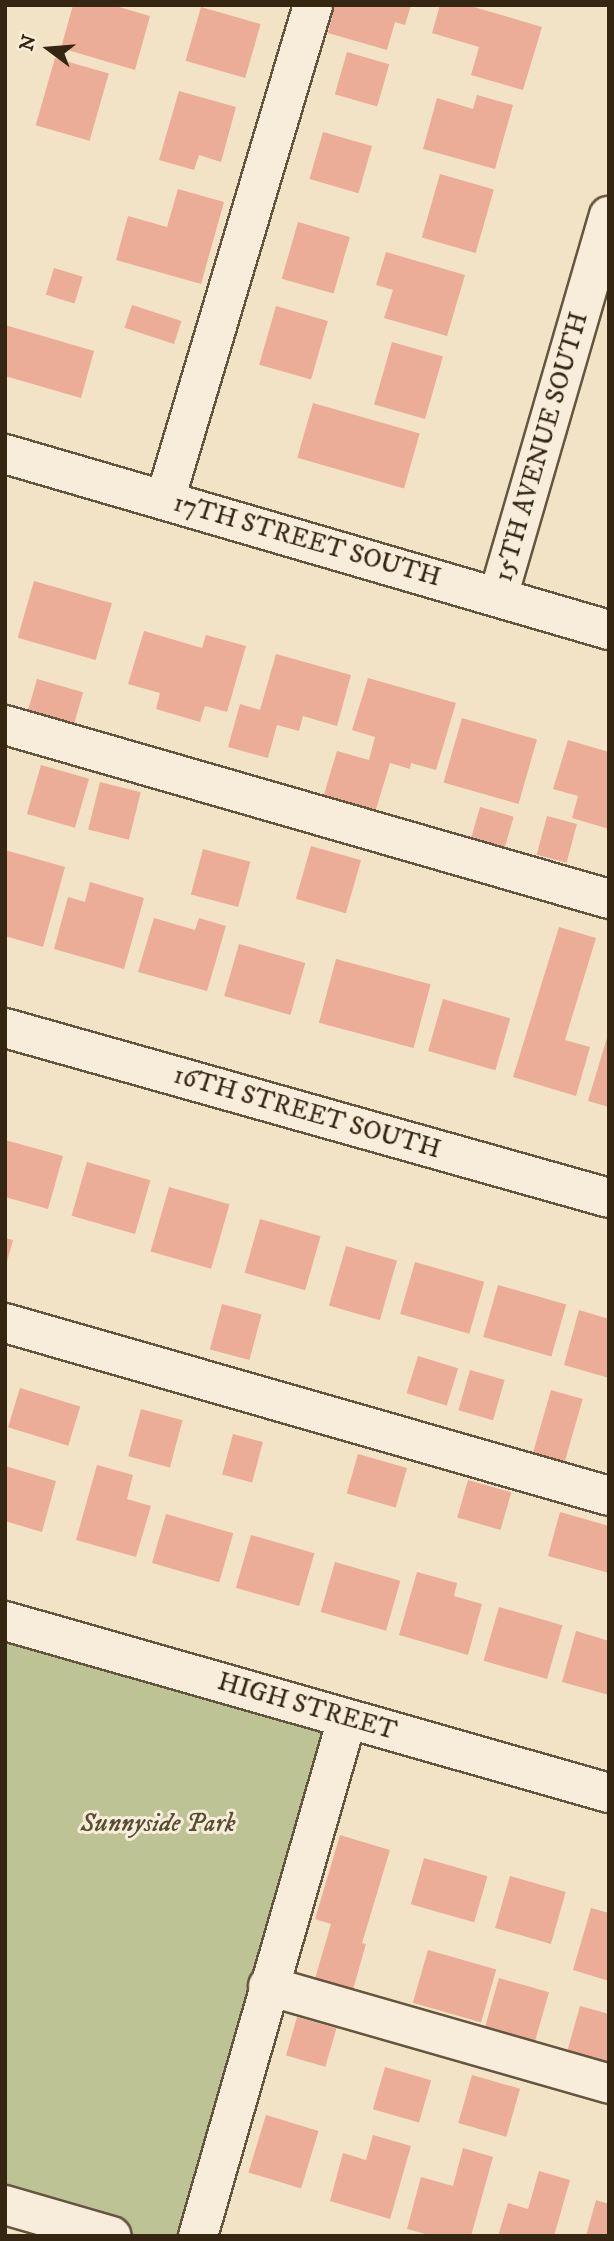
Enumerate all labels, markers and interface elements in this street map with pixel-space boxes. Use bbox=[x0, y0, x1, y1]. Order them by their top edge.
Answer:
north arrow bbox=[14, 14, 84, 84]
text: N bbox=[15, 32, 42, 54]
street label: 15TH AVENUE SOUTH bbox=[489, 309, 595, 585]
street label: 17TH STREET SOUTH bbox=[170, 488, 444, 594]
street label: 16TH STREET SOUTH bbox=[170, 1060, 444, 1166]
street label: HIGH STREET bbox=[214, 1667, 400, 1747]
park label: Sunnyside Park bbox=[80, 1808, 236, 1840]

